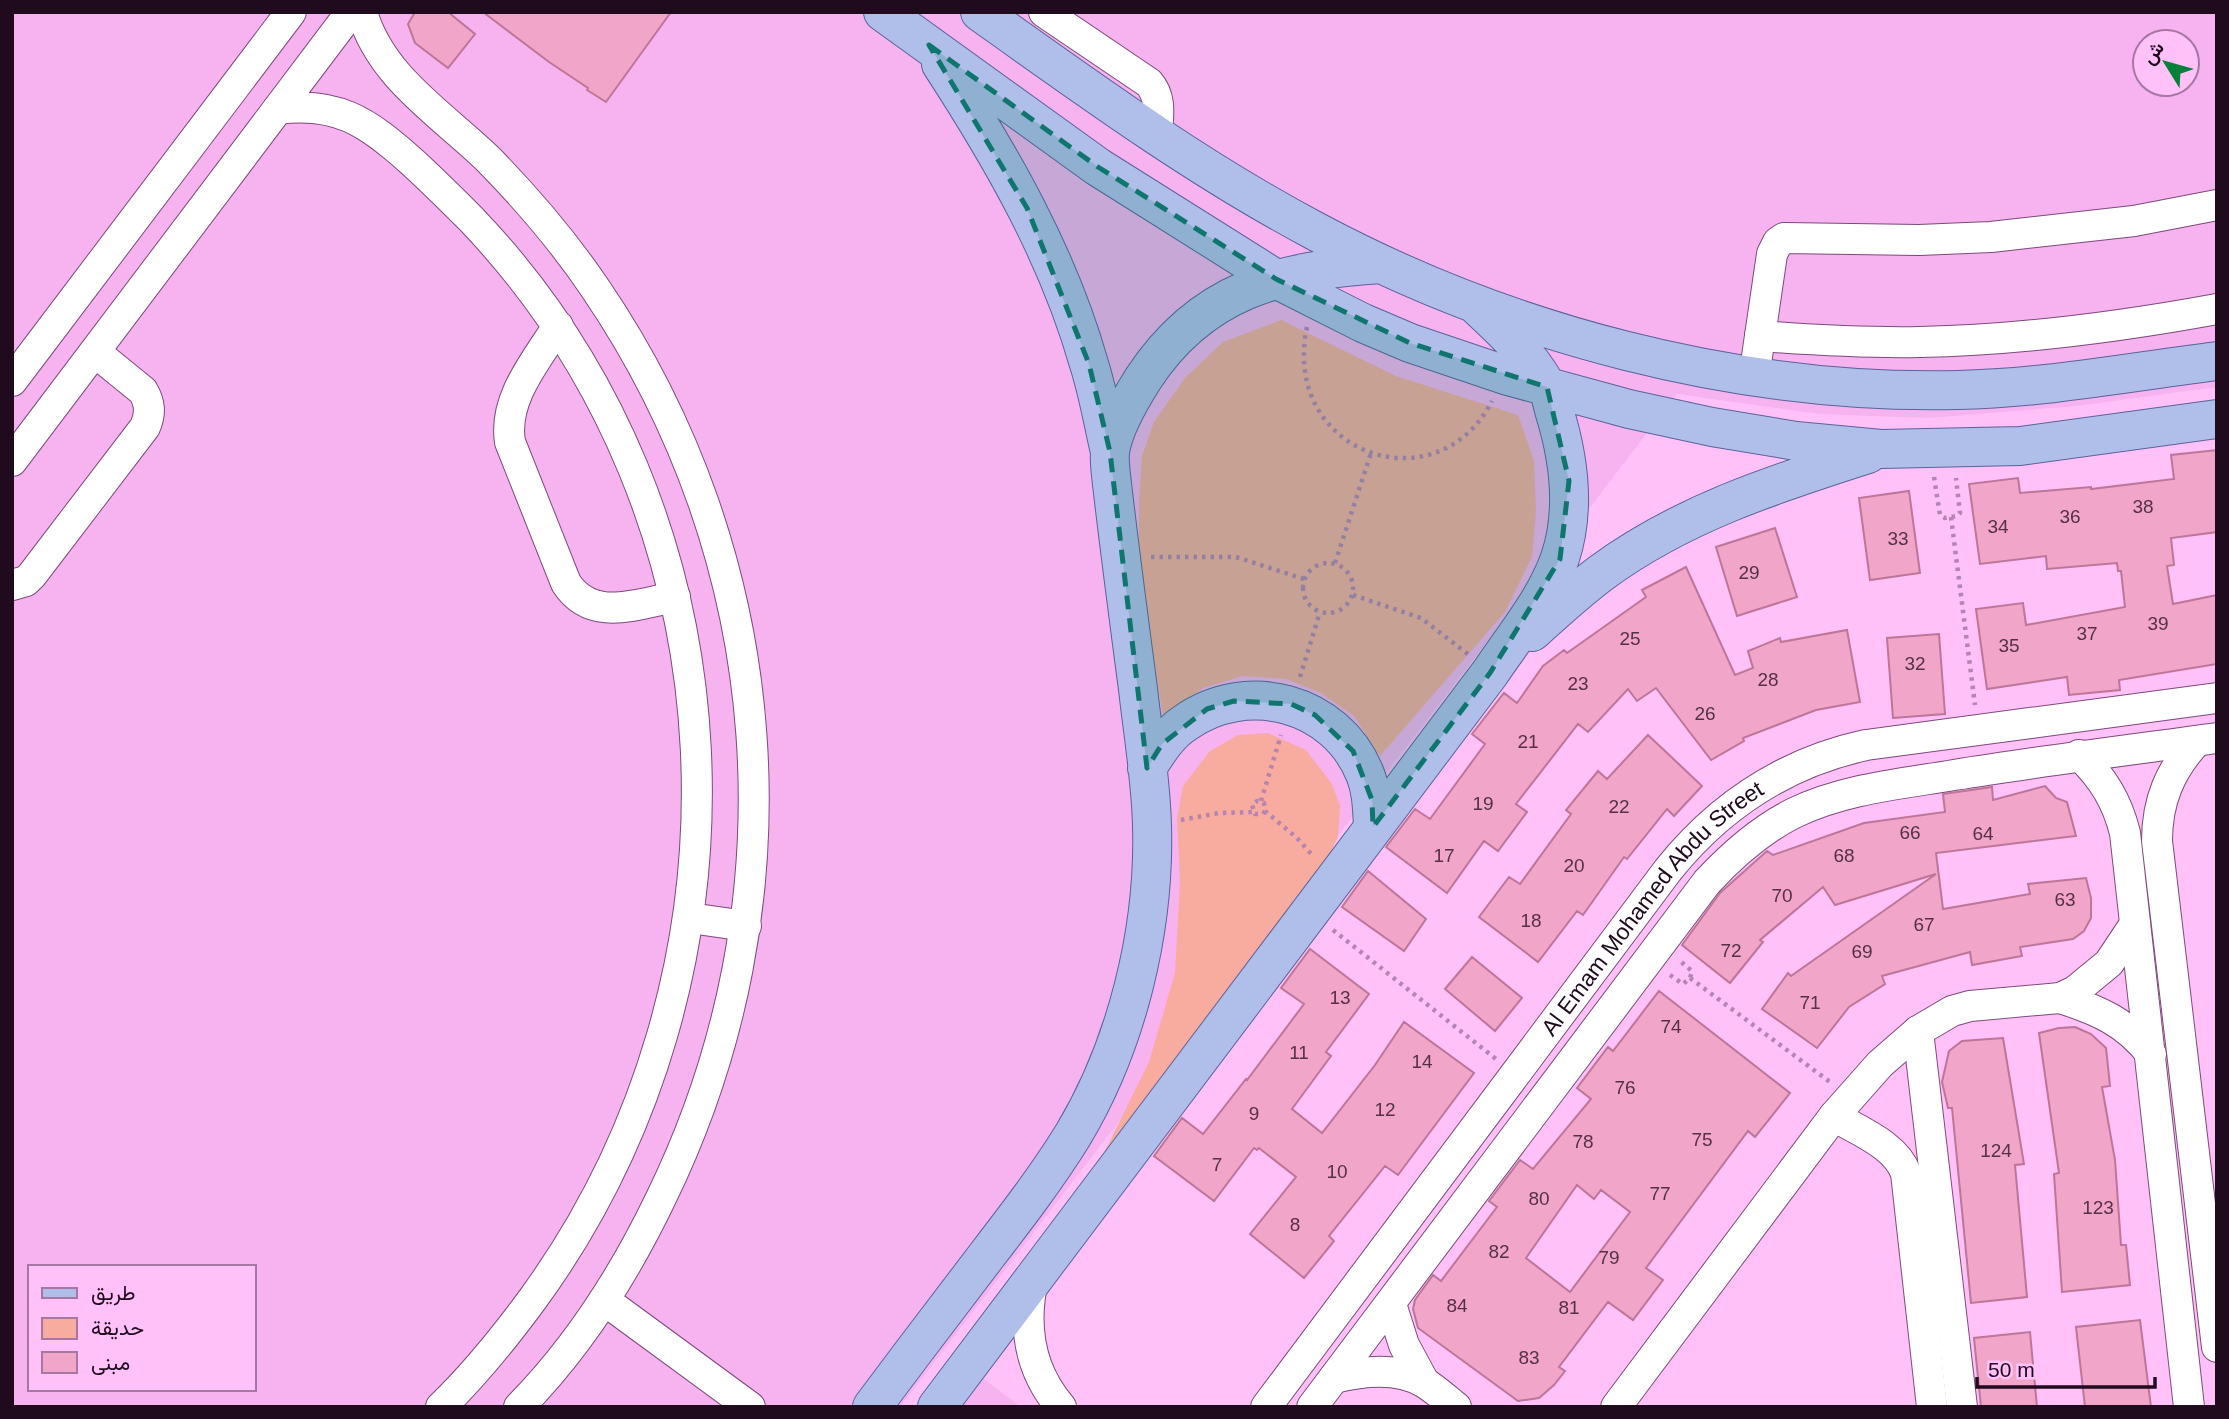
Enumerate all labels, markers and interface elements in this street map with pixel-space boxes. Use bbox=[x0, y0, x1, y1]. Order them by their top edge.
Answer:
north arrow bbox=[2131, 28, 2201, 98]
text: ش bbox=[2138, 38, 2169, 69]
house number: 38 bbox=[2132, 496, 2154, 517]
house number: 36 bbox=[2059, 506, 2081, 527]
house number: 34 bbox=[1987, 516, 2009, 537]
house number: 33 bbox=[1887, 528, 1909, 549]
house number: 29 bbox=[1738, 562, 1760, 583]
house number: 39 bbox=[2147, 613, 2169, 634]
house number: 37 bbox=[2076, 623, 2098, 644]
house number: 25 bbox=[1619, 628, 1641, 649]
house number: 35 bbox=[1998, 635, 2020, 656]
house number: 32 bbox=[1904, 653, 1926, 674]
house number: 28 bbox=[1757, 669, 1779, 690]
house number: 23 bbox=[1567, 673, 1589, 694]
house number: 26 bbox=[1694, 703, 1716, 724]
house number: 21 bbox=[1517, 731, 1539, 752]
street label: Al Emam Mohamed Abdu Street bbox=[1536, 775, 1768, 1040]
house number: 19 bbox=[1472, 793, 1494, 814]
house number: 22 bbox=[1608, 796, 1630, 817]
house number: 66 bbox=[1899, 822, 1921, 843]
house number: 64 bbox=[1972, 823, 1994, 844]
house number: 17 bbox=[1433, 845, 1455, 866]
house number: 68 bbox=[1833, 845, 1855, 866]
house number: 20 bbox=[1563, 855, 1585, 876]
house number: 70 bbox=[1771, 885, 1793, 906]
house number: 63 bbox=[2054, 889, 2076, 910]
house number: 18 bbox=[1520, 910, 1542, 931]
house number: 67 bbox=[1913, 914, 1935, 935]
house number: 72 bbox=[1720, 940, 1742, 961]
house number: 69 bbox=[1851, 941, 1873, 962]
house number: 13 bbox=[1329, 987, 1351, 1008]
house number: 71 bbox=[1799, 992, 1821, 1013]
house number: 74 bbox=[1660, 1016, 1682, 1037]
house number: 11 bbox=[1289, 1042, 1309, 1063]
house number: 14 bbox=[1411, 1051, 1433, 1072]
house number: 76 bbox=[1614, 1077, 1636, 1098]
house number: 12 bbox=[1374, 1099, 1396, 1120]
house number: 9 bbox=[1249, 1103, 1259, 1124]
house number: 75 bbox=[1691, 1129, 1713, 1150]
house number: 78 bbox=[1572, 1131, 1594, 1152]
house number: 124 bbox=[1980, 1140, 2012, 1161]
house number: 7 bbox=[1212, 1154, 1222, 1175]
house number: 10 bbox=[1326, 1161, 1348, 1182]
house number: 77 bbox=[1649, 1183, 1671, 1204]
house number: 80 bbox=[1528, 1188, 1550, 1209]
house number: 123 bbox=[2082, 1197, 2114, 1218]
house number: 8 bbox=[1290, 1214, 1300, 1235]
house number: 82 bbox=[1488, 1241, 1510, 1262]
house number: 79 bbox=[1598, 1247, 1620, 1268]
legend bbox=[28, 1265, 256, 1391]
text: طريق bbox=[91, 1281, 136, 1306]
house number: 84 bbox=[1446, 1295, 1468, 1316]
house number: 81 bbox=[1558, 1297, 1580, 1318]
text: حديقة bbox=[91, 1316, 144, 1340]
scale bar bbox=[1977, 1346, 2156, 1390]
house number: 83 bbox=[1518, 1347, 1540, 1368]
text: مبنى bbox=[91, 1351, 130, 1375]
text: 50 m bbox=[1988, 1358, 2035, 1381]

